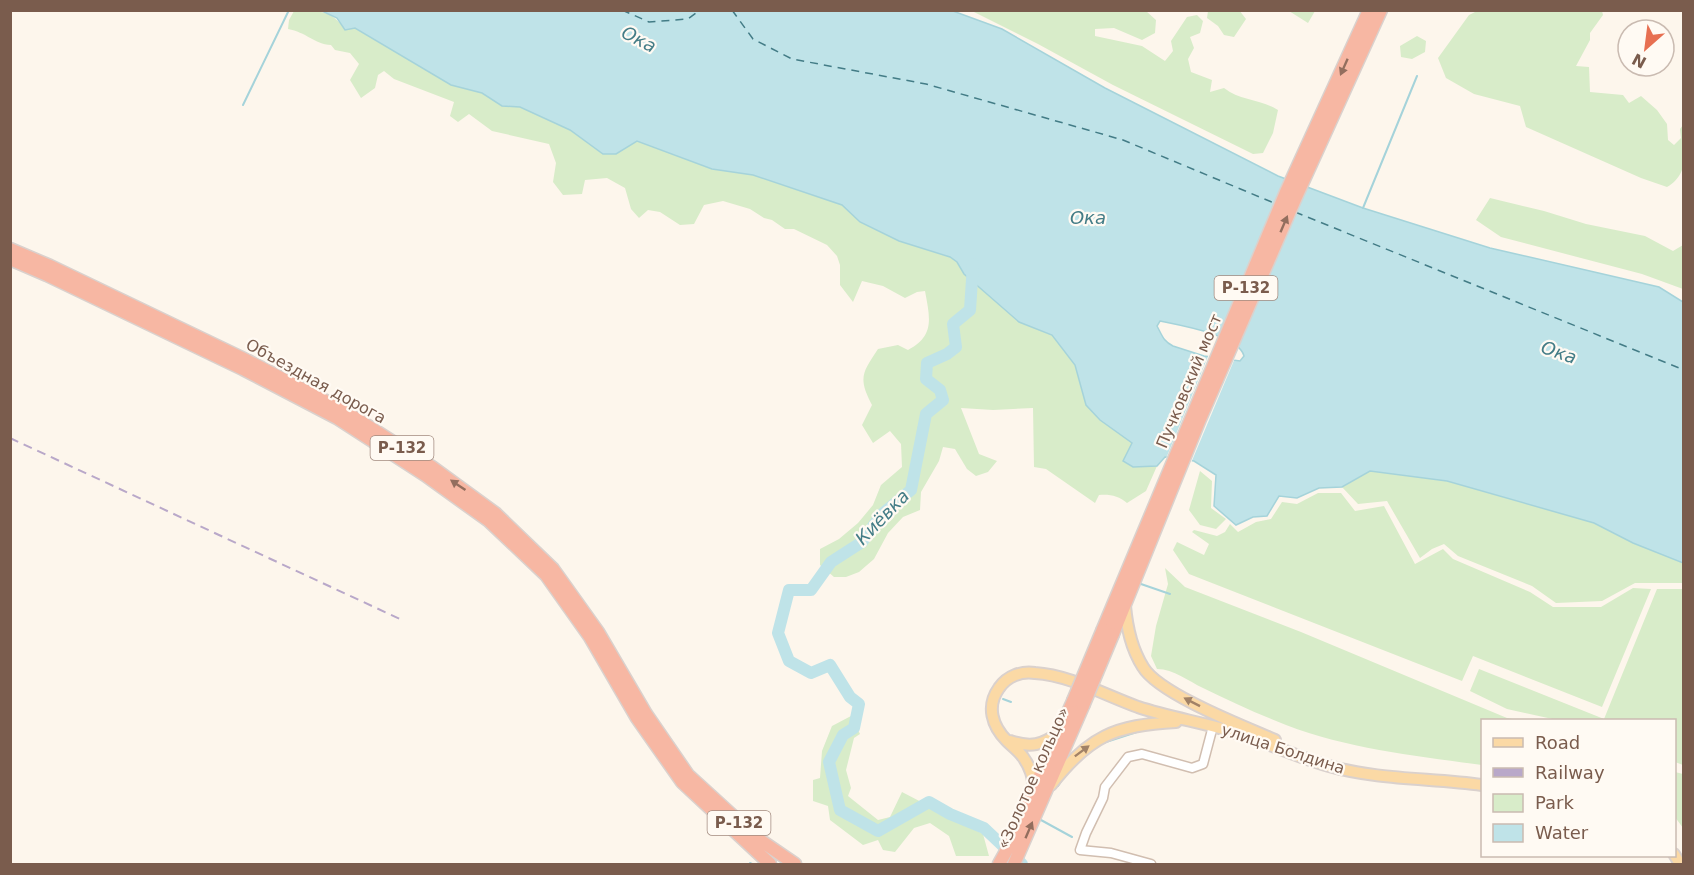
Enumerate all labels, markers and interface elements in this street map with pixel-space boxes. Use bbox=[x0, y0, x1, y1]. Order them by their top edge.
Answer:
north arrow bbox=[1616, 18, 1676, 78]
water label: Ока bbox=[618, 21, 660, 57]
text: N bbox=[1629, 49, 1650, 72]
one-way arrow bbox=[1339, 59, 1348, 76]
water label: Ока bbox=[1070, 207, 1106, 228]
one-way arrow bbox=[1279, 214, 1289, 232]
road number: Р-132 bbox=[1214, 276, 1278, 300]
street label: Пучковский мост bbox=[1152, 311, 1226, 451]
street label: Объездная дорога bbox=[243, 335, 389, 427]
water label: Ока bbox=[1539, 336, 1579, 368]
road number: Р-132 bbox=[370, 436, 434, 460]
one-way arrow bbox=[450, 479, 466, 491]
water label: Киёвка bbox=[851, 485, 913, 549]
one-way arrow bbox=[1184, 697, 1201, 706]
street label: «Золотое кольцо» bbox=[993, 704, 1073, 852]
legend bbox=[1481, 719, 1676, 857]
street label: улица Болдина bbox=[1219, 720, 1347, 778]
text: Road bbox=[1535, 732, 1580, 753]
one-way arrow bbox=[1074, 745, 1090, 757]
text: Railway bbox=[1535, 762, 1605, 783]
text: Park bbox=[1535, 792, 1574, 813]
road number: Р-132 bbox=[708, 811, 771, 835]
one-way arrow bbox=[1024, 820, 1034, 838]
text: Water bbox=[1535, 822, 1589, 843]

